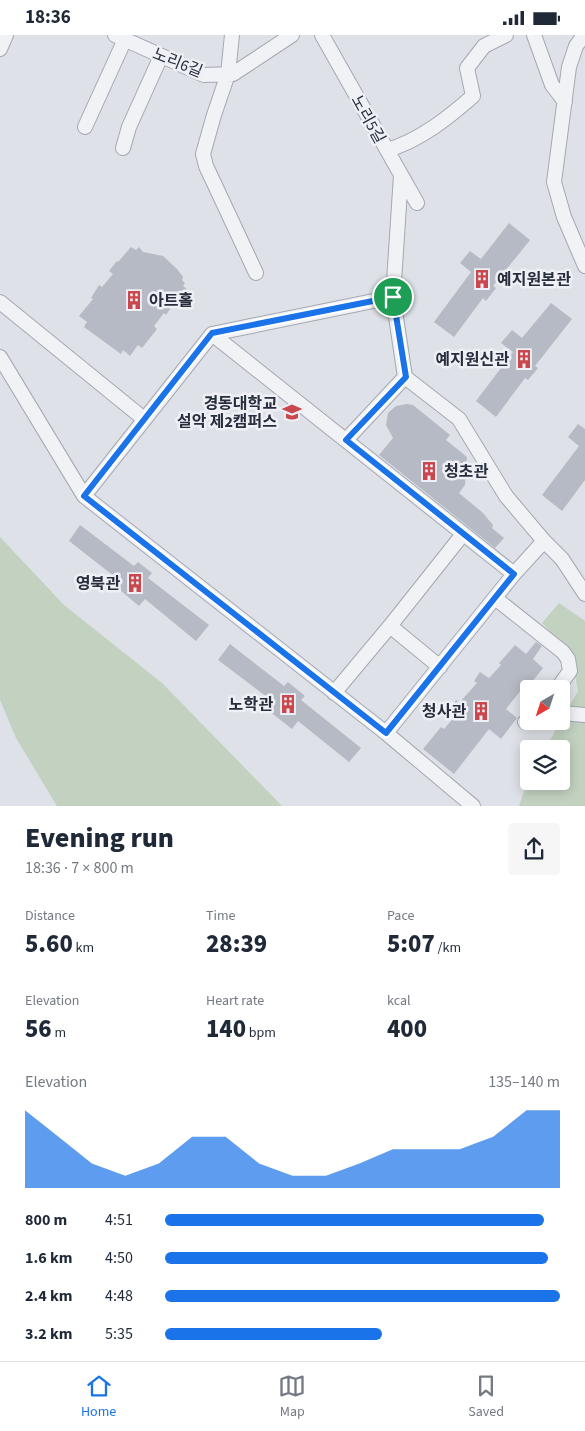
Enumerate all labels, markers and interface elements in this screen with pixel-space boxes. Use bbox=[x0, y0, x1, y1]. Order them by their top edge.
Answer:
text: 18:36 bbox=[25, 4, 71, 31]
street label: 노리6길 bbox=[149, 43, 206, 83]
street label: 노리5길 bbox=[346, 91, 390, 148]
building icon: 예지원본관 bbox=[471, 268, 493, 290]
place label: 예지원본관 bbox=[497, 269, 571, 291]
pin bbox=[372, 276, 414, 318]
icon: arrive bbox=[379, 283, 407, 311]
building icon: 아트홀 bbox=[123, 289, 145, 311]
place label: 아트홀 bbox=[149, 290, 193, 312]
building icon: 예지원신관 bbox=[513, 348, 535, 370]
place label: 예지원신관 bbox=[435, 349, 509, 371]
place label: 경동대학교 설악 제2캠퍼스 bbox=[177, 393, 277, 433]
school or university icon: 경동대학교 설악 제2캠퍼스 bbox=[281, 401, 303, 423]
building icon: 청초관 bbox=[418, 460, 440, 482]
place label: 청초관 bbox=[444, 461, 488, 483]
building icon: 영북관 bbox=[124, 572, 146, 594]
place label: 영북관 bbox=[76, 573, 120, 595]
north arrow bbox=[520, 680, 570, 730]
map controls bbox=[520, 680, 570, 790]
building icon: 노학관 bbox=[277, 693, 299, 715]
place label: 노학관 bbox=[229, 694, 273, 716]
building icon: 청사관 bbox=[470, 700, 492, 722]
place label: 청사관 bbox=[422, 701, 466, 723]
button: layers bbox=[520, 740, 570, 790]
text: Evening run bbox=[25, 818, 174, 858]
button: share bbox=[508, 823, 560, 875]
text: 18:36 · 7 × 800 m bbox=[25, 857, 134, 879]
text: Distance bbox=[25, 906, 75, 926]
text: Time bbox=[206, 906, 236, 926]
text: Pace bbox=[387, 906, 414, 926]
text: 5.60 bbox=[25, 926, 73, 962]
text: 28:39 bbox=[206, 926, 267, 962]
text: 5:07 bbox=[387, 926, 435, 962]
text: km bbox=[73, 938, 94, 958]
text: /km bbox=[435, 938, 461, 958]
text: Elevation bbox=[25, 991, 80, 1011]
text: Heart rate bbox=[206, 991, 264, 1011]
text: kcal bbox=[387, 991, 411, 1011]
text: 56 bbox=[25, 1011, 52, 1047]
text: 140 bbox=[206, 1011, 246, 1047]
text: 400 bbox=[387, 1011, 427, 1047]
text: m bbox=[52, 1023, 66, 1043]
text: bpm bbox=[246, 1023, 276, 1043]
text: Elevation bbox=[25, 1071, 87, 1093]
text: 135–140 m bbox=[488, 1071, 560, 1093]
text: 800 m bbox=[25, 1209, 67, 1231]
text: 4:51 bbox=[105, 1209, 133, 1231]
text: 1.6 km bbox=[25, 1247, 72, 1269]
text: 4:50 bbox=[105, 1247, 133, 1269]
text: 2.4 km bbox=[25, 1285, 72, 1307]
text: 4:48 bbox=[105, 1285, 133, 1307]
text: 3.2 km bbox=[25, 1323, 72, 1345]
text: 5:35 bbox=[105, 1323, 133, 1345]
tab: Home bbox=[81, 1372, 116, 1422]
tab: Map bbox=[278, 1372, 306, 1422]
tab: Saved bbox=[468, 1372, 504, 1422]

